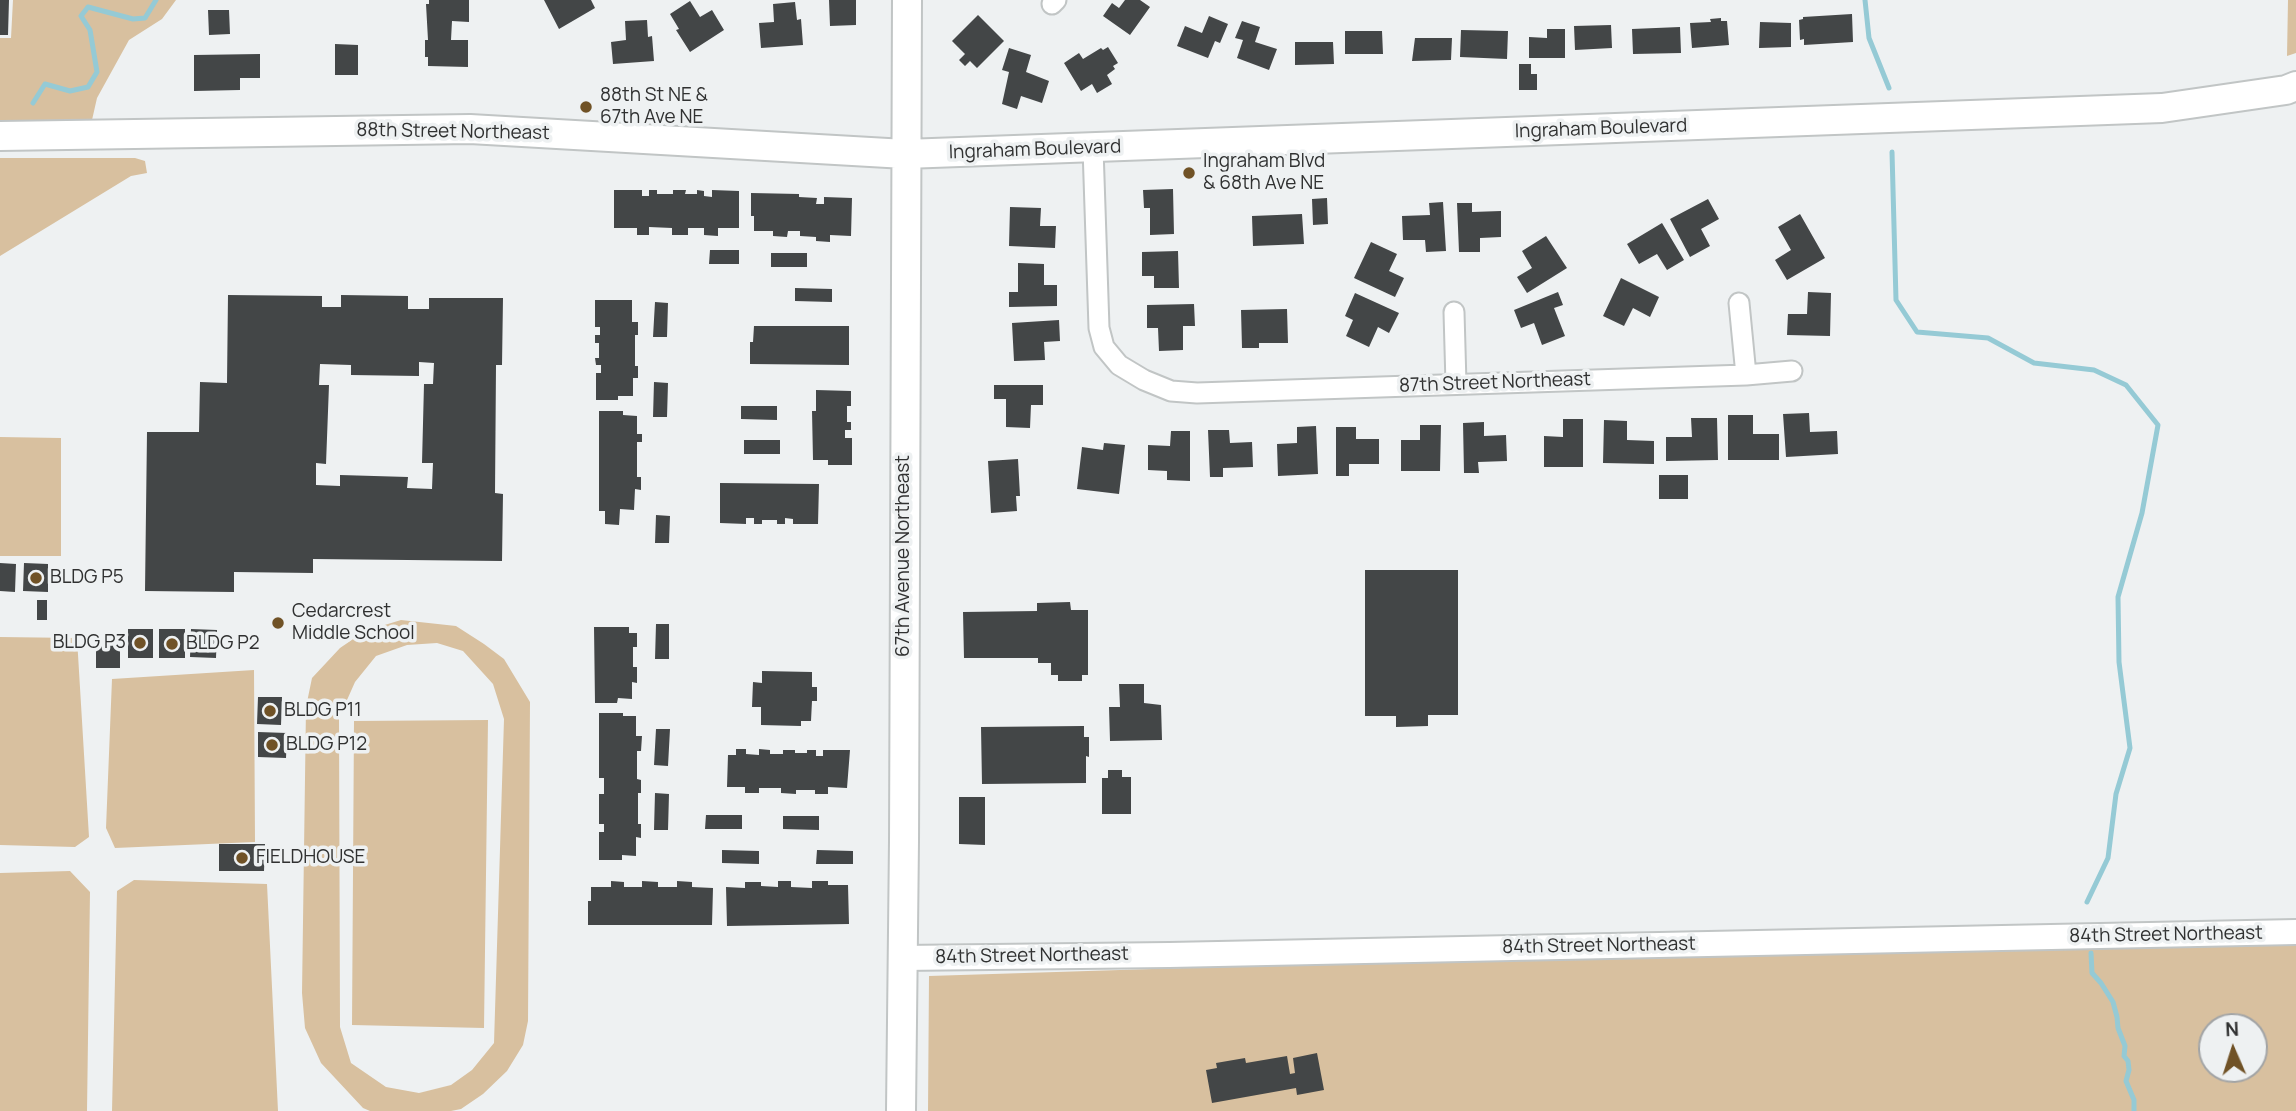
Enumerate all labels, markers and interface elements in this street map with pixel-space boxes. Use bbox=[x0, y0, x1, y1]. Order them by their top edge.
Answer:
place label: 88th St NE & 67th Ave NE bbox=[600, 85, 708, 129]
marker: 88th St NE & 67th Ave NE bbox=[578, 99, 594, 115]
street label: Ingraham Boulevard bbox=[1514, 115, 1688, 143]
street label: 88th Street Northeast bbox=[356, 119, 550, 145]
street label: Ingraham Boulevard bbox=[948, 136, 1122, 164]
place label: Ingraham Blvd & 68th Ave NE bbox=[1203, 151, 1325, 195]
marker: Ingraham Blvd & 68th Ave NE bbox=[1181, 165, 1197, 181]
street label: 87th Street Northeast bbox=[1399, 368, 1591, 398]
street label: 67th Avenue Northeast bbox=[893, 455, 915, 657]
place label: BLDG P5 bbox=[50, 567, 124, 589]
marker: BLDG P5 bbox=[28, 570, 44, 586]
place label: Cedarcrest Middle School bbox=[292, 601, 415, 645]
marker: Cedarcrest Middle School bbox=[270, 615, 286, 631]
place label: BLDG P3 bbox=[53, 632, 126, 654]
place label: BLDG P2 bbox=[186, 633, 260, 655]
marker: BLDG P3 bbox=[132, 635, 148, 651]
marker: BLDG P2 bbox=[164, 636, 180, 652]
place label: BLDG P11 bbox=[284, 700, 362, 722]
marker: BLDG P11 bbox=[262, 703, 278, 719]
place label: BLDG P12 bbox=[286, 734, 367, 756]
marker: BLDG P12 bbox=[264, 737, 280, 753]
place label: FIELDHOUSE bbox=[256, 847, 365, 869]
marker: FIELDHOUSE bbox=[234, 850, 250, 866]
street label: 84th Street Northeast bbox=[2069, 922, 2263, 948]
street label: 84th Street Northeast bbox=[1502, 933, 1696, 959]
street label: 84th Street Northeast bbox=[935, 943, 1129, 969]
north arrow bbox=[2198, 1013, 2268, 1083]
text: N bbox=[2225, 1016, 2240, 1042]

